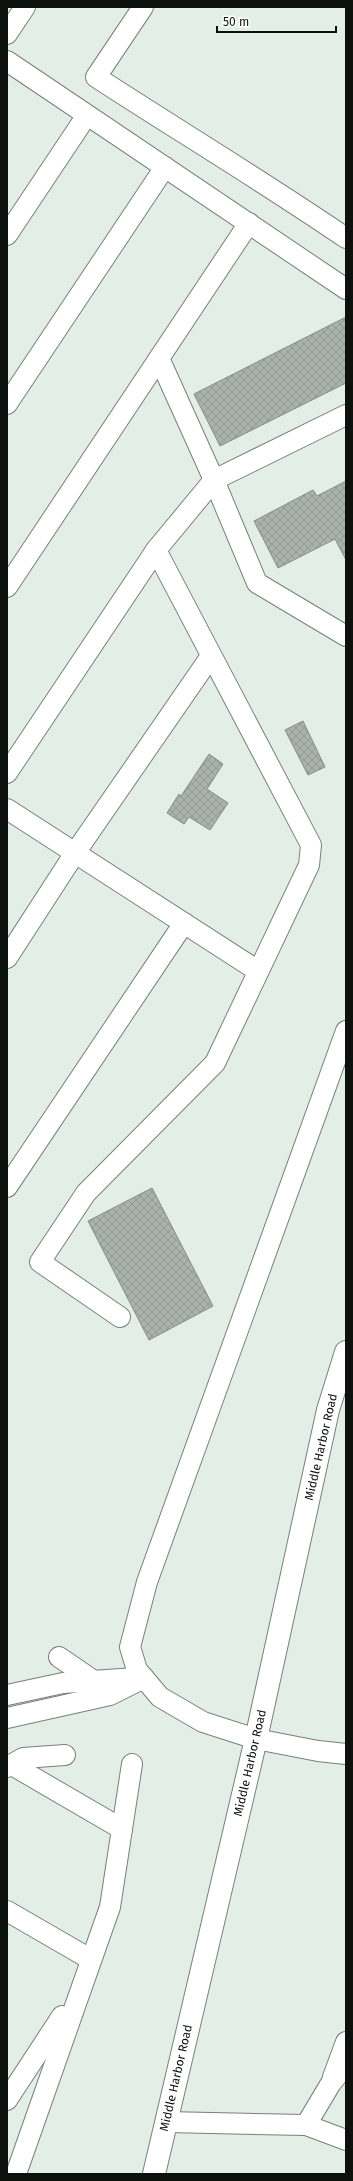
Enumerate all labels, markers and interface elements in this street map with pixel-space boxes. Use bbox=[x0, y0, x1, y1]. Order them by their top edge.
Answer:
scale bar bbox=[217, 8, 336, 34]
text: 50 m bbox=[223, 15, 249, 29]
street label: Middle Harbor Road bbox=[302, 1392, 340, 1502]
street label: Middle Harbor Road bbox=[231, 1708, 269, 1818]
street label: Middle Harbor Road bbox=[157, 2023, 195, 2133]

